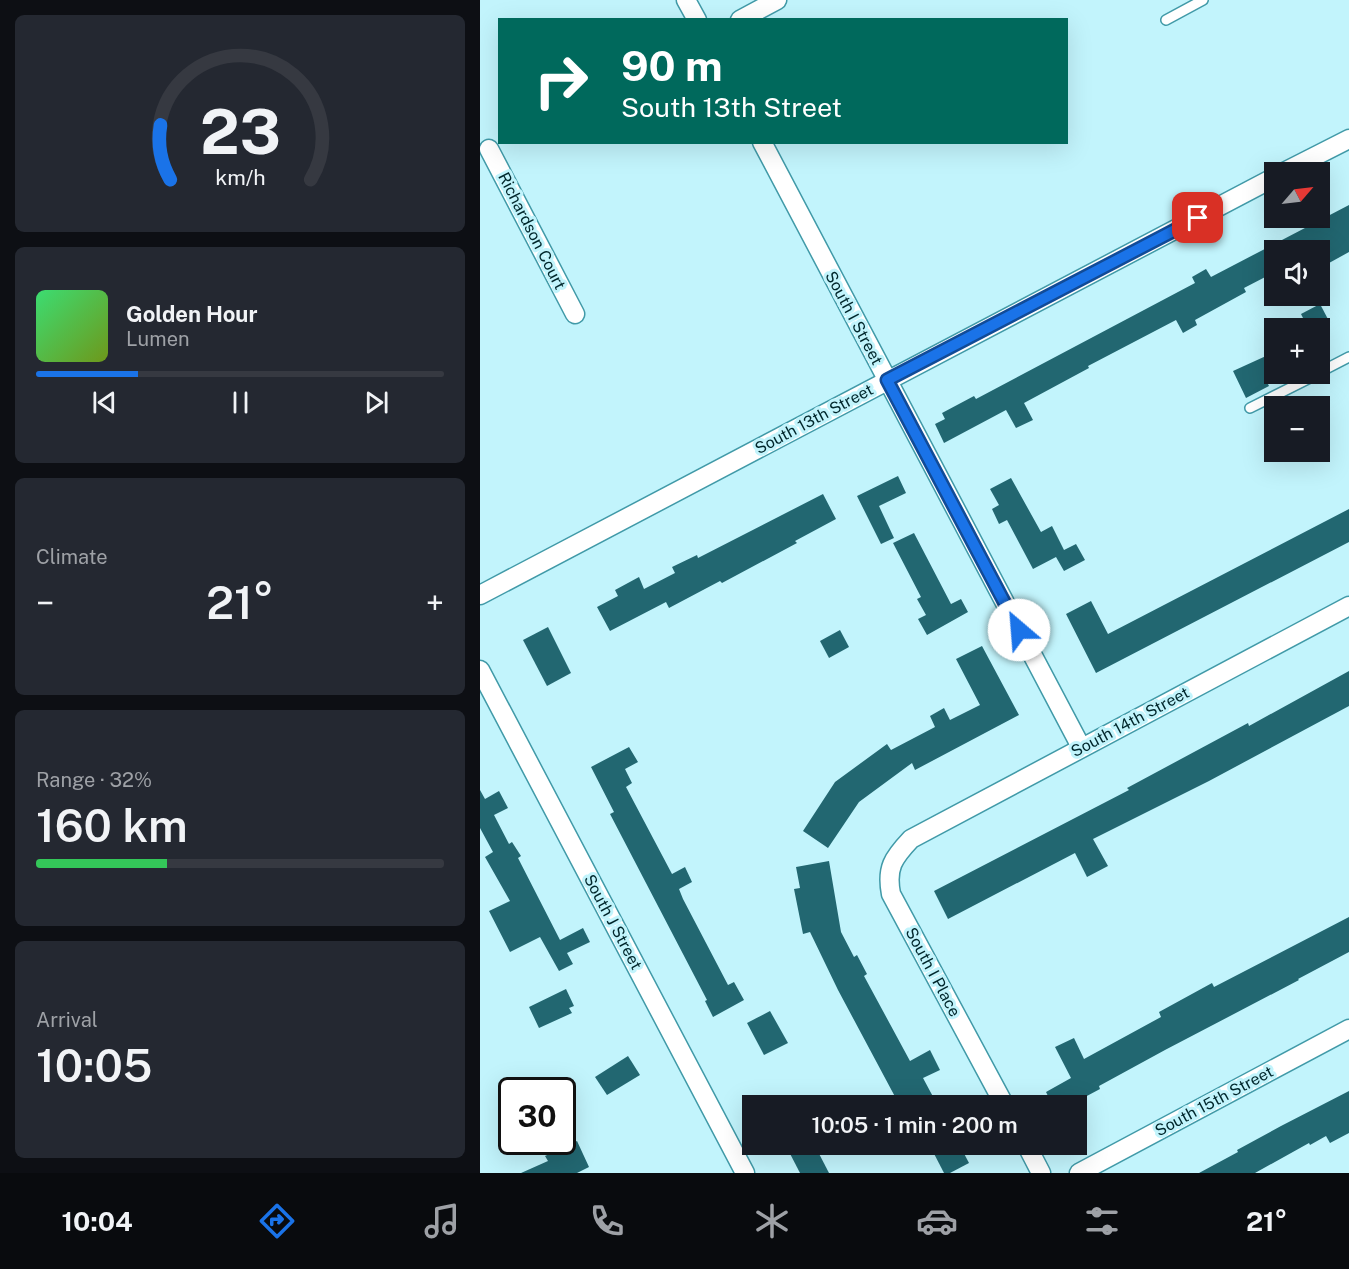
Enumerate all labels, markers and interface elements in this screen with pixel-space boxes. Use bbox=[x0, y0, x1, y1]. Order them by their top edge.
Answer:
text: 90 m bbox=[621, 41, 723, 90]
icon: right bbox=[522, 42, 600, 120]
text: South 13th Street bbox=[621, 91, 842, 123]
text: 23 bbox=[199, 95, 281, 168]
north arrow bbox=[1264, 162, 1330, 228]
map controls bbox=[1264, 162, 1330, 462]
text: km/h bbox=[215, 166, 265, 191]
street label: Richardson Court bbox=[494, 169, 570, 293]
pin bbox=[1172, 192, 1223, 243]
icon: arrive bbox=[1181, 201, 1214, 234]
button: sound bbox=[1264, 240, 1330, 306]
street label: South I Street bbox=[821, 268, 887, 368]
text: Golden Hour bbox=[126, 301, 257, 327]
button: + bbox=[1264, 318, 1330, 384]
text: Lumen bbox=[126, 327, 190, 351]
street label: South 13th Street bbox=[752, 380, 876, 458]
icon: previous bbox=[88, 386, 121, 419]
icon: pause bbox=[224, 386, 257, 419]
icon: next bbox=[360, 386, 393, 419]
button: − bbox=[1264, 396, 1330, 462]
text: Climate bbox=[36, 545, 108, 569]
text: 21° bbox=[206, 576, 274, 629]
text: − bbox=[36, 584, 54, 622]
text: + bbox=[426, 584, 444, 622]
position arrow bbox=[987, 598, 1051, 662]
street label: South 14th Street bbox=[1068, 683, 1192, 761]
text: Range · 32% bbox=[36, 768, 152, 792]
text: 160 km bbox=[36, 799, 188, 852]
street label: South J Street bbox=[580, 871, 646, 973]
street label: South I Place bbox=[902, 924, 964, 1020]
text: Arrival bbox=[36, 1008, 98, 1032]
text: 10:05 bbox=[36, 1039, 152, 1092]
street label: South 15th Street bbox=[1152, 1062, 1276, 1140]
speed limit sign: 30 bbox=[498, 1077, 576, 1155]
text: 10:05 · 1 min · 200 m bbox=[811, 1112, 1018, 1138]
icon: directions bbox=[256, 1200, 298, 1242]
icon: music bbox=[421, 1200, 463, 1242]
icon: phone bbox=[586, 1200, 628, 1242]
icon: climate bbox=[751, 1200, 793, 1242]
icon: car bbox=[916, 1200, 958, 1242]
icon: filters bbox=[1081, 1200, 1123, 1242]
text: 10:04 bbox=[62, 1205, 133, 1237]
text: 21° bbox=[1246, 1205, 1287, 1237]

